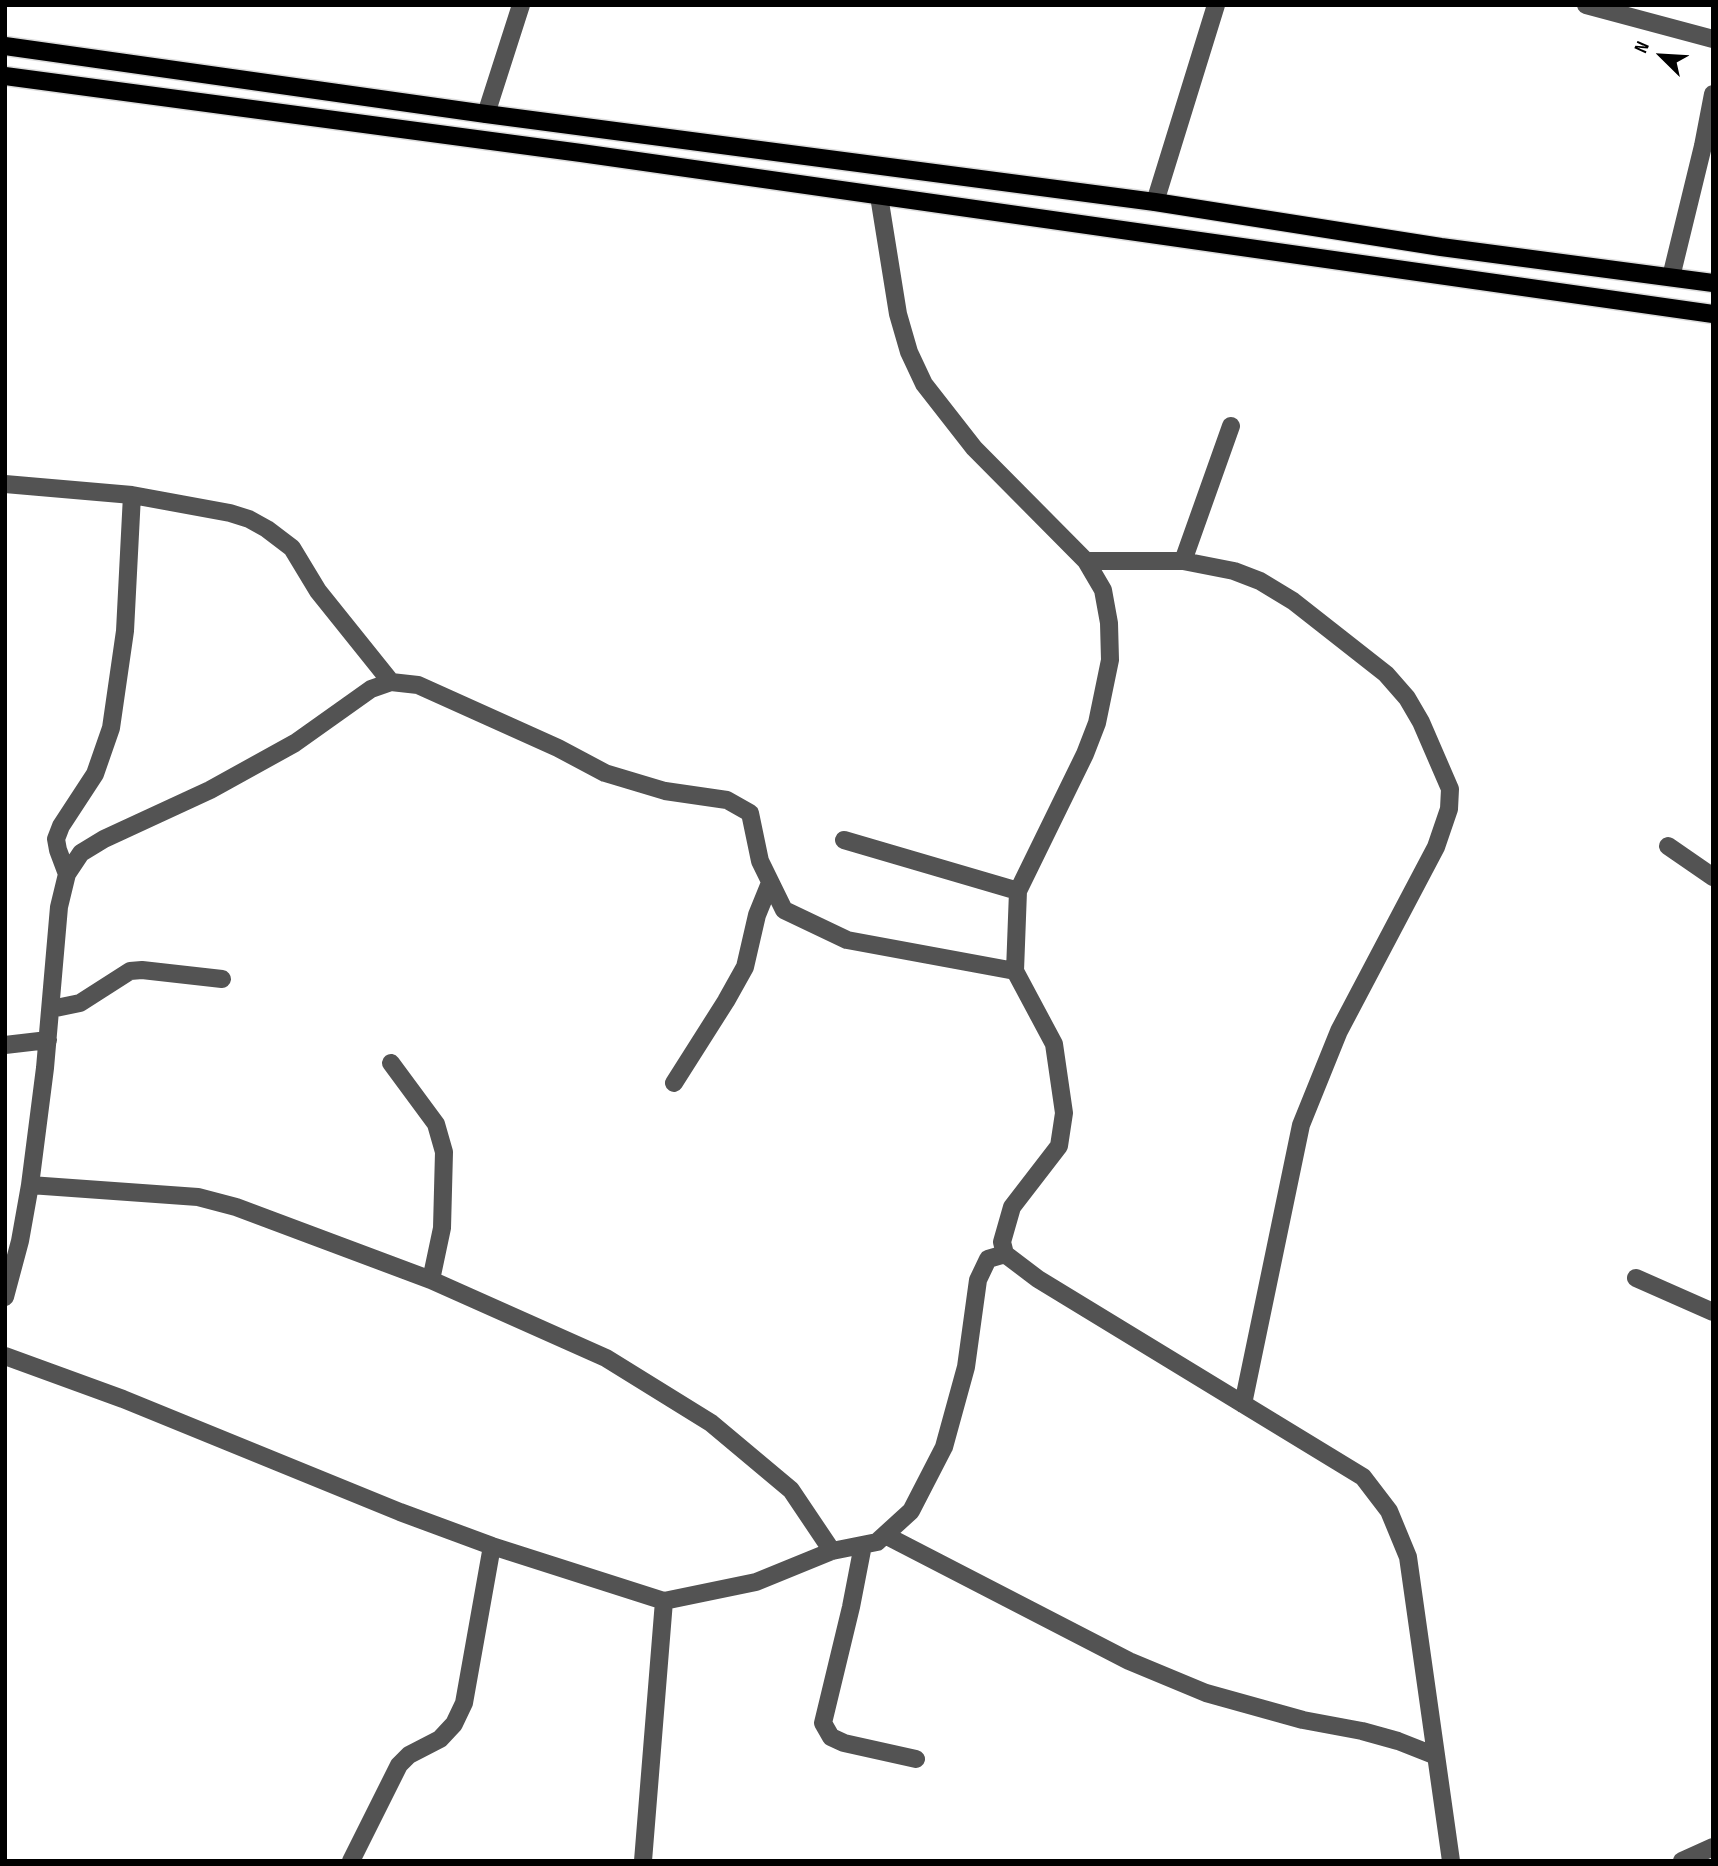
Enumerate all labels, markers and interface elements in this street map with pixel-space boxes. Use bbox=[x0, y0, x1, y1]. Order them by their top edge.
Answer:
north arrow bbox=[1627, 21, 1697, 91]
text: N bbox=[1630, 38, 1655, 57]

